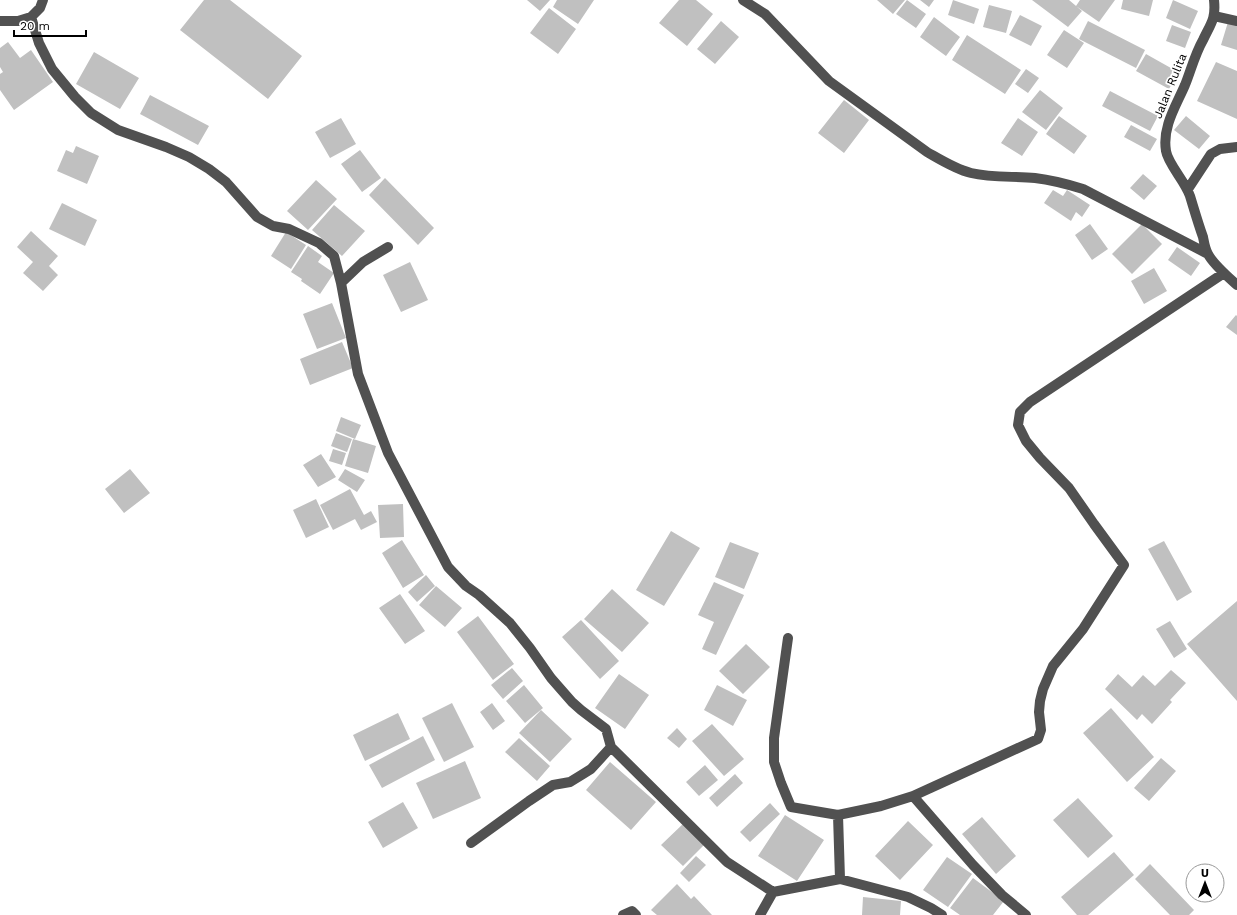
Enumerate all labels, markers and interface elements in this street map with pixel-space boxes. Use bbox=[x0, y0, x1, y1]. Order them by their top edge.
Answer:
scale bar bbox=[14, 12, 86, 38]
text: 20 m bbox=[20, 19, 50, 33]
street label: Jalan Rulita bbox=[1151, 51, 1190, 121]
north arrow bbox=[1185, 863, 1225, 903]
text: U bbox=[1201, 867, 1209, 880]

